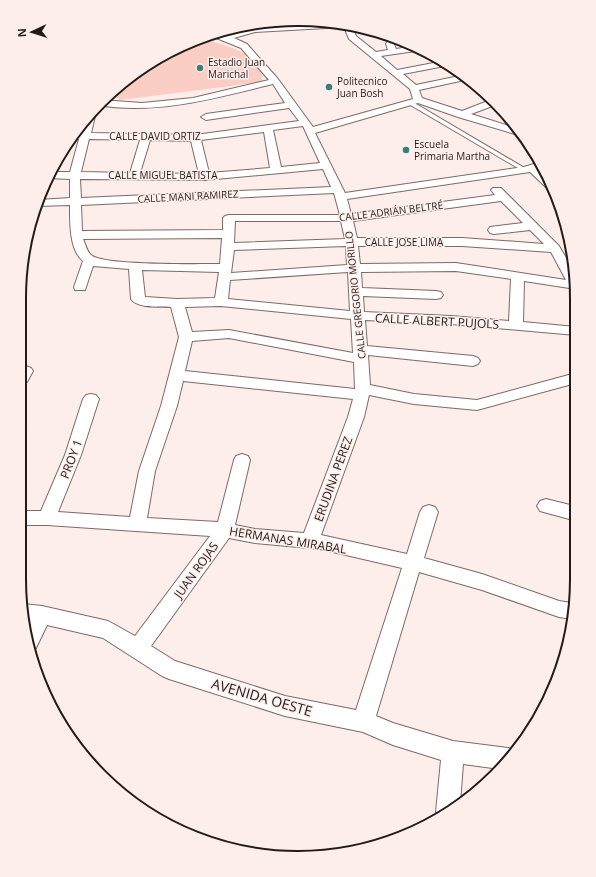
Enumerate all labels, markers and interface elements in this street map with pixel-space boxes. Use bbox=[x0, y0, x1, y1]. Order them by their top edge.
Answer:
north arrow bbox=[12, 12, 52, 52]
text: N bbox=[14, 28, 29, 38]
place label: Estadio Juan Marichal bbox=[208, 55, 265, 81]
marker: Estadio Juan Marichal bbox=[195, 63, 205, 73]
place label: Politecnico Juan Bosh bbox=[336, 74, 388, 100]
marker: Politecnico Juan Bosh bbox=[324, 82, 334, 92]
street label: CALLE DAVID ORTIZ bbox=[109, 129, 201, 143]
place label: Escuela Primaria Martha bbox=[414, 137, 490, 163]
marker: Escuela Primaria Martha bbox=[401, 145, 411, 155]
street label: CALLE MIGUEL BATISTA bbox=[108, 168, 218, 182]
street label: CALLE MANI RAMIREZ bbox=[137, 186, 239, 206]
street label: CALLE ADRIÁN BELTRÉ bbox=[338, 198, 444, 224]
street label: CALLE GREGORIO MORILLO bbox=[341, 230, 369, 360]
street label: CALLE JOSE LIMA bbox=[365, 235, 444, 249]
street label: CALLE ALBERT PUJOLS bbox=[375, 309, 499, 333]
street label: ERUDINA PEREZ bbox=[310, 434, 356, 524]
street label: PROY 1 bbox=[56, 437, 86, 481]
street label: HERMANAS MIRABAL bbox=[228, 522, 348, 558]
street label: JUAN ROJAS bbox=[169, 538, 222, 602]
street label: AVENIDA OESTE bbox=[209, 674, 315, 720]

